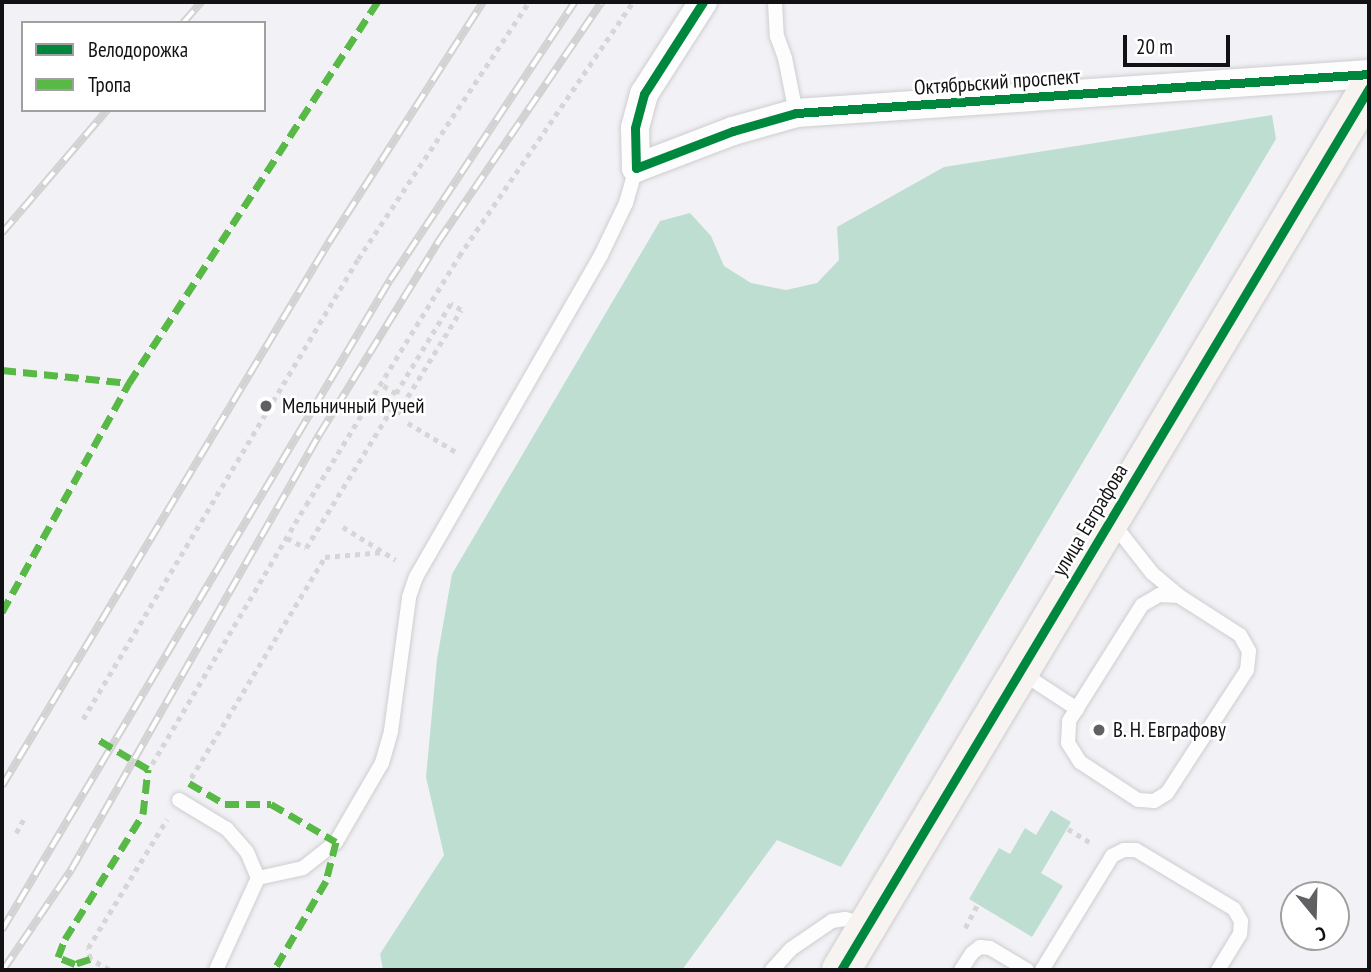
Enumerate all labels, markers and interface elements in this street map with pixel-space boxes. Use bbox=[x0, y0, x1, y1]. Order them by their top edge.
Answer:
legend bbox=[21, 21, 266, 112]
scale bar bbox=[1126, 21, 1233, 65]
text: 20 m bbox=[1136, 33, 1173, 60]
text: Велодорожка bbox=[88, 36, 188, 63]
street label: Октябрьский проспект bbox=[913, 64, 1081, 100]
text: Тропа bbox=[88, 71, 131, 98]
place label: Мельничный Ручей bbox=[282, 393, 424, 419]
marker: Мельничный Ручей bbox=[256, 396, 276, 416]
street label: улица Евграфова bbox=[1047, 459, 1133, 581]
place label: В. Н. Евграфову bbox=[1113, 717, 1229, 743]
marker: В. Н. Евграфову bbox=[1091, 722, 1107, 738]
north arrow bbox=[1280, 881, 1350, 951]
text: С bbox=[1313, 921, 1329, 947]

